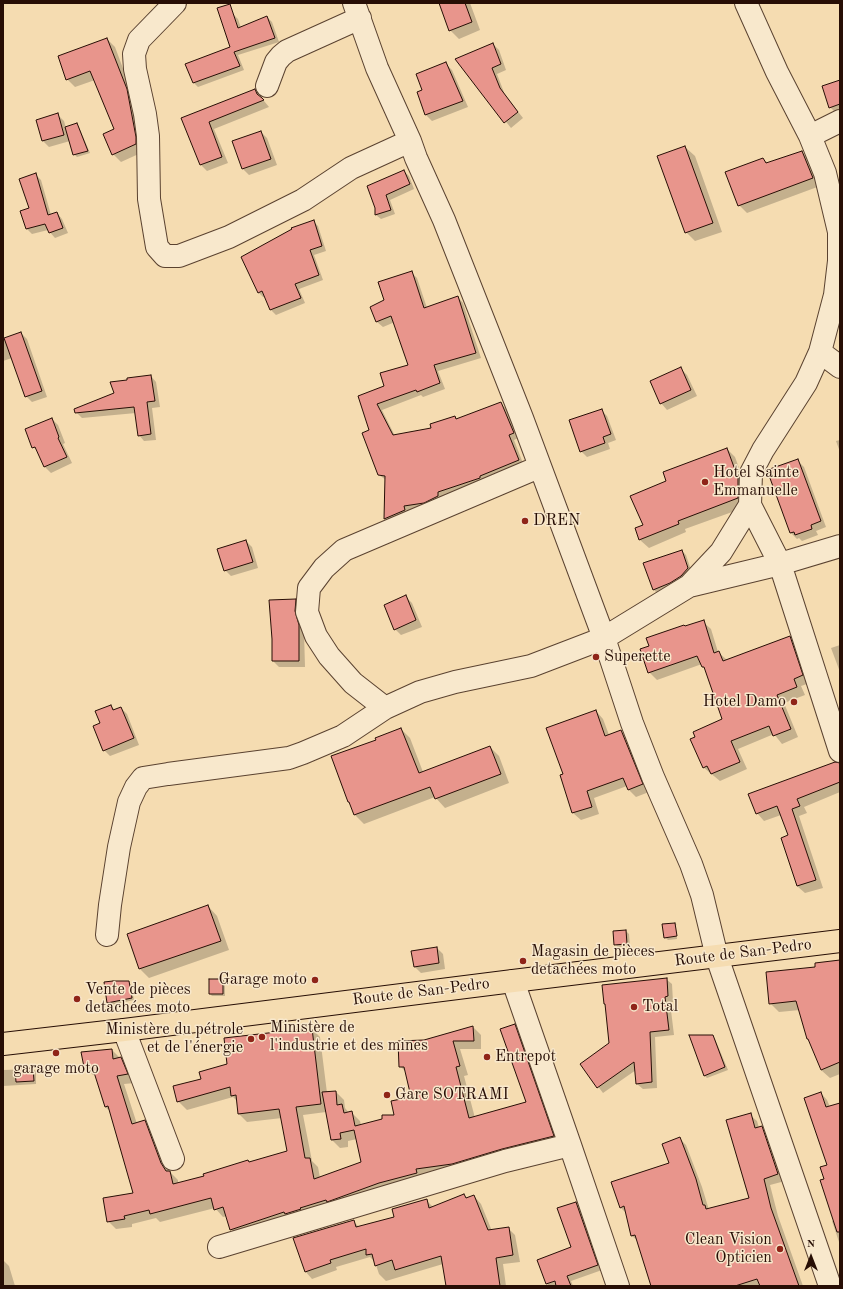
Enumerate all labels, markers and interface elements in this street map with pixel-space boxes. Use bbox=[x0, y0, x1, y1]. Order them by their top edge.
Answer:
place label: Hotel Sainte Emmanuelle bbox=[713, 463, 799, 501]
marker: Hotel Sainte Emmanuelle bbox=[700, 477, 710, 487]
place label: DREN bbox=[533, 511, 580, 531]
marker: DREN bbox=[520, 516, 530, 526]
place label: Superette bbox=[604, 647, 671, 667]
marker: Superette bbox=[591, 652, 601, 662]
place label: Hotel Damo bbox=[703, 692, 786, 712]
marker: Hotel Damo bbox=[789, 697, 799, 707]
street label: Route de San-Pedro bbox=[673, 935, 813, 971]
place label: Magasin de pièces detachées moto bbox=[531, 942, 655, 980]
marker: Magasin de pièces detachées moto bbox=[518, 956, 528, 966]
place label: Garage moto bbox=[218, 970, 307, 990]
street label: Route de San-Pedro bbox=[351, 974, 491, 1010]
marker: Garage moto bbox=[310, 975, 320, 985]
place label: Vente de pièces detachées moto bbox=[85, 980, 191, 1018]
marker: Vente de pièces detachées moto bbox=[72, 994, 82, 1004]
place label: Total bbox=[642, 997, 678, 1017]
marker: Total bbox=[629, 1002, 639, 1012]
place label: Ministère de l'industrie et des mines bbox=[270, 1018, 428, 1056]
place label: Ministère du pétrole et de l'énergie bbox=[105, 1020, 243, 1058]
marker: Ministère de l'industrie et des mines bbox=[257, 1032, 267, 1042]
marker: Ministère du pétrole et de l'énergie bbox=[246, 1034, 256, 1044]
place label: Entrepot bbox=[495, 1047, 556, 1067]
marker: garage moto bbox=[51, 1048, 61, 1058]
marker: Entrepot bbox=[482, 1052, 492, 1062]
place label: garage moto bbox=[13, 1059, 99, 1079]
place label: Gare SOTRAMI bbox=[395, 1085, 509, 1105]
marker: Gare SOTRAMI bbox=[382, 1090, 392, 1100]
place label: Clean Vision Opticien bbox=[685, 1230, 772, 1268]
north arrow bbox=[791, 1237, 831, 1277]
text: N bbox=[807, 1239, 815, 1250]
marker: Clean Vision Opticien bbox=[775, 1244, 785, 1254]

